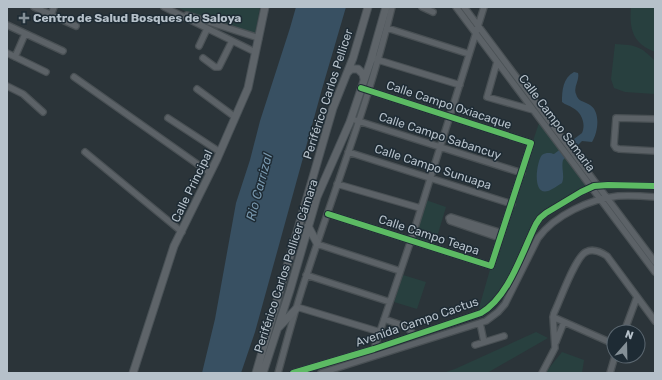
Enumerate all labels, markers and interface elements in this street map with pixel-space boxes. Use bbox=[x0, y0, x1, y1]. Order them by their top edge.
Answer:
place label: Centro de Salud Bosques de Saloya bbox=[33, 11, 241, 25]
marker: Centro de Salud Bosques de Saloya bbox=[18, 12, 30, 24]
street label: Periférico Carlos Pellicer bbox=[300, 27, 356, 161]
street label: Calle Campo Samaria bbox=[516, 72, 598, 174]
street label: Calle Campo Oxiacaque bbox=[385, 78, 514, 132]
street label: Calle Campo Sabancuy bbox=[377, 110, 503, 163]
street label: Calle Campo Sunuapa bbox=[373, 141, 493, 193]
street label: Calle Principal bbox=[168, 147, 216, 224]
water label: Rio Carrizal bbox=[243, 151, 275, 222]
street label: Periférico Carlos Pellicer Cámara bbox=[251, 177, 321, 355]
street label: Calle Campo Teapa bbox=[377, 212, 481, 258]
street label: Avenida Campo Cactus bbox=[354, 294, 480, 350]
north arrow bbox=[606, 324, 646, 364]
text: N bbox=[623, 328, 635, 343]

